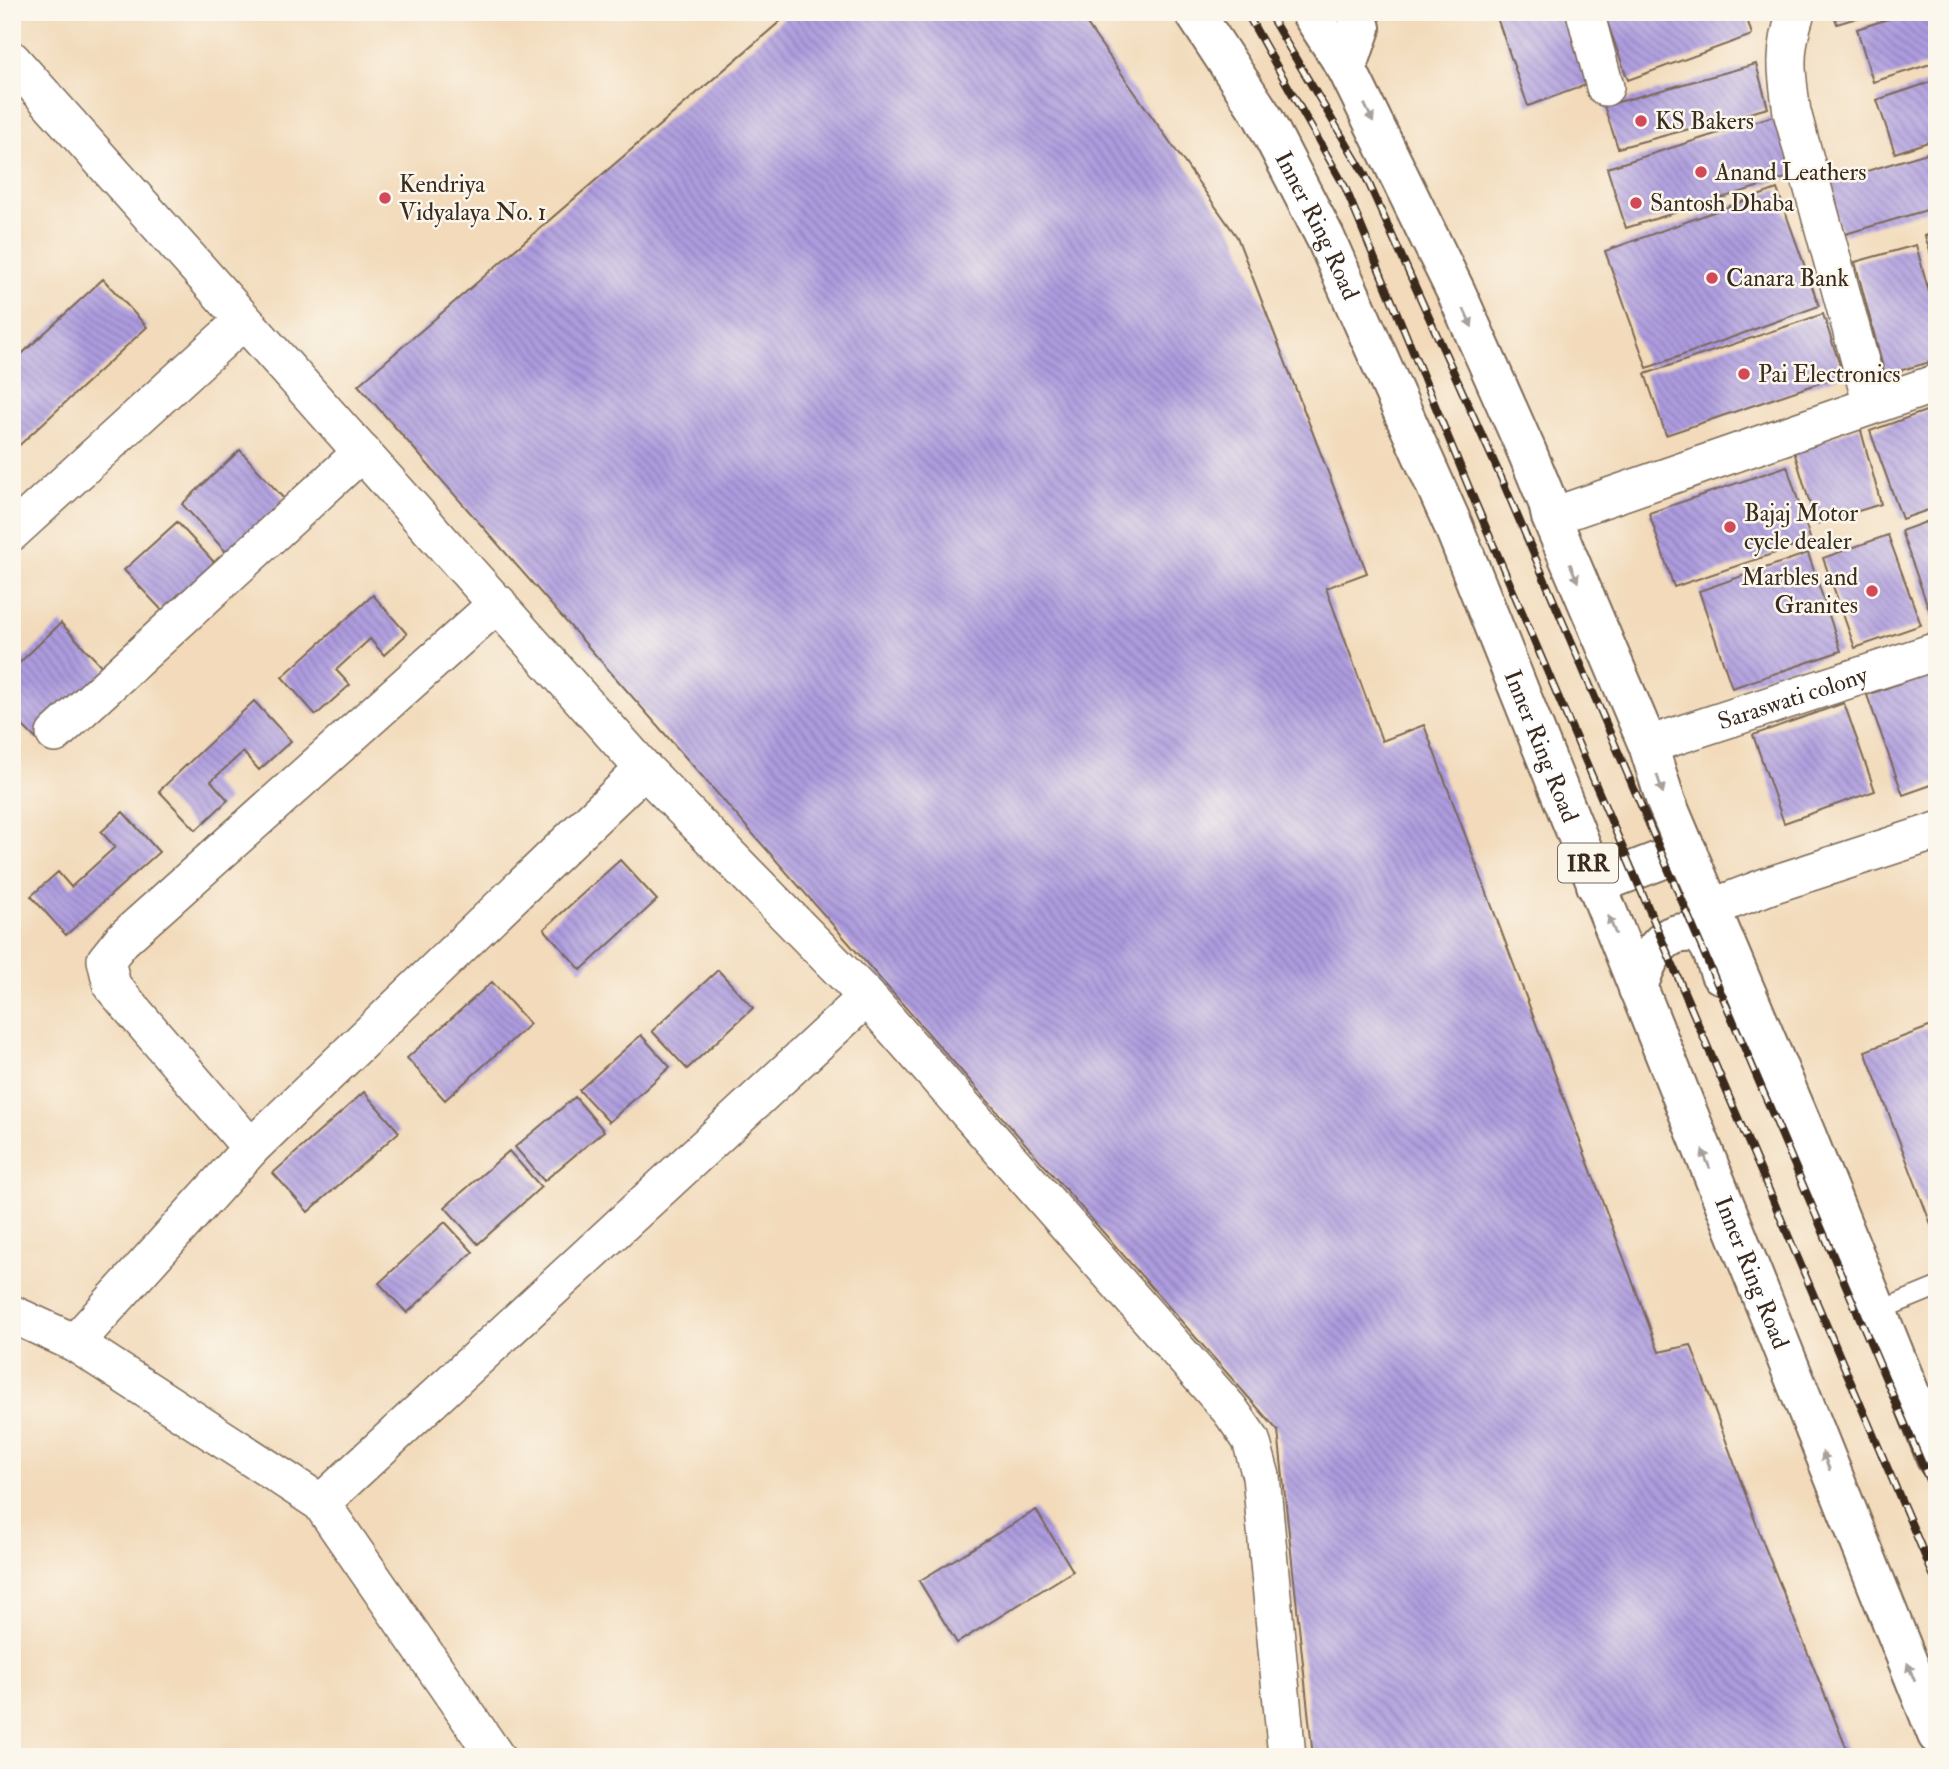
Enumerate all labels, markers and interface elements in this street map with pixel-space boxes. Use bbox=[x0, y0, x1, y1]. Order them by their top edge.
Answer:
one-way arrow bbox=[1363, 103, 1375, 123]
place label: KS Bakers bbox=[1655, 106, 1754, 137]
marker: KS Bakers bbox=[1633, 113, 1649, 129]
street label: Inner Ring Road bbox=[1267, 146, 1366, 305]
place label: Anand Leathers bbox=[1714, 157, 1867, 188]
marker: Anand Leathers bbox=[1693, 164, 1709, 180]
place label: Kendriya Vidyalaya No. 1 bbox=[399, 169, 546, 228]
place label: Santosh Dhaba bbox=[1650, 188, 1795, 219]
marker: Kendriya Vidyalaya No. 1 bbox=[377, 190, 393, 206]
marker: Santosh Dhaba bbox=[1628, 195, 1644, 211]
place label: Canara Bank bbox=[1726, 263, 1849, 294]
marker: Canara Bank bbox=[1704, 270, 1720, 286]
one-way arrow bbox=[1462, 308, 1474, 328]
place label: Pai Electronics bbox=[1758, 359, 1901, 390]
marker: Pai Electronics bbox=[1736, 366, 1752, 382]
place label: Bajaj Motor cycle dealer bbox=[1744, 498, 1858, 557]
marker: Bajaj Motor cycle dealer bbox=[1722, 519, 1738, 535]
place label: Marbles and Granites bbox=[1741, 562, 1858, 621]
one-way arrow bbox=[1569, 563, 1580, 584]
marker: Marbles and Granites bbox=[1864, 583, 1880, 599]
street label: Saraswati colony bbox=[1714, 660, 1872, 737]
street label: Inner Ring Road bbox=[1497, 666, 1585, 827]
one-way arrow bbox=[1656, 773, 1666, 794]
road number: IRR bbox=[1558, 844, 1618, 883]
one-way arrow bbox=[1607, 914, 1618, 935]
one-way arrow bbox=[1700, 1148, 1711, 1169]
street label: Inner Ring Road bbox=[1707, 1192, 1796, 1354]
one-way arrow bbox=[1821, 1450, 1832, 1471]
one-way arrow bbox=[1906, 1661, 1917, 1682]

